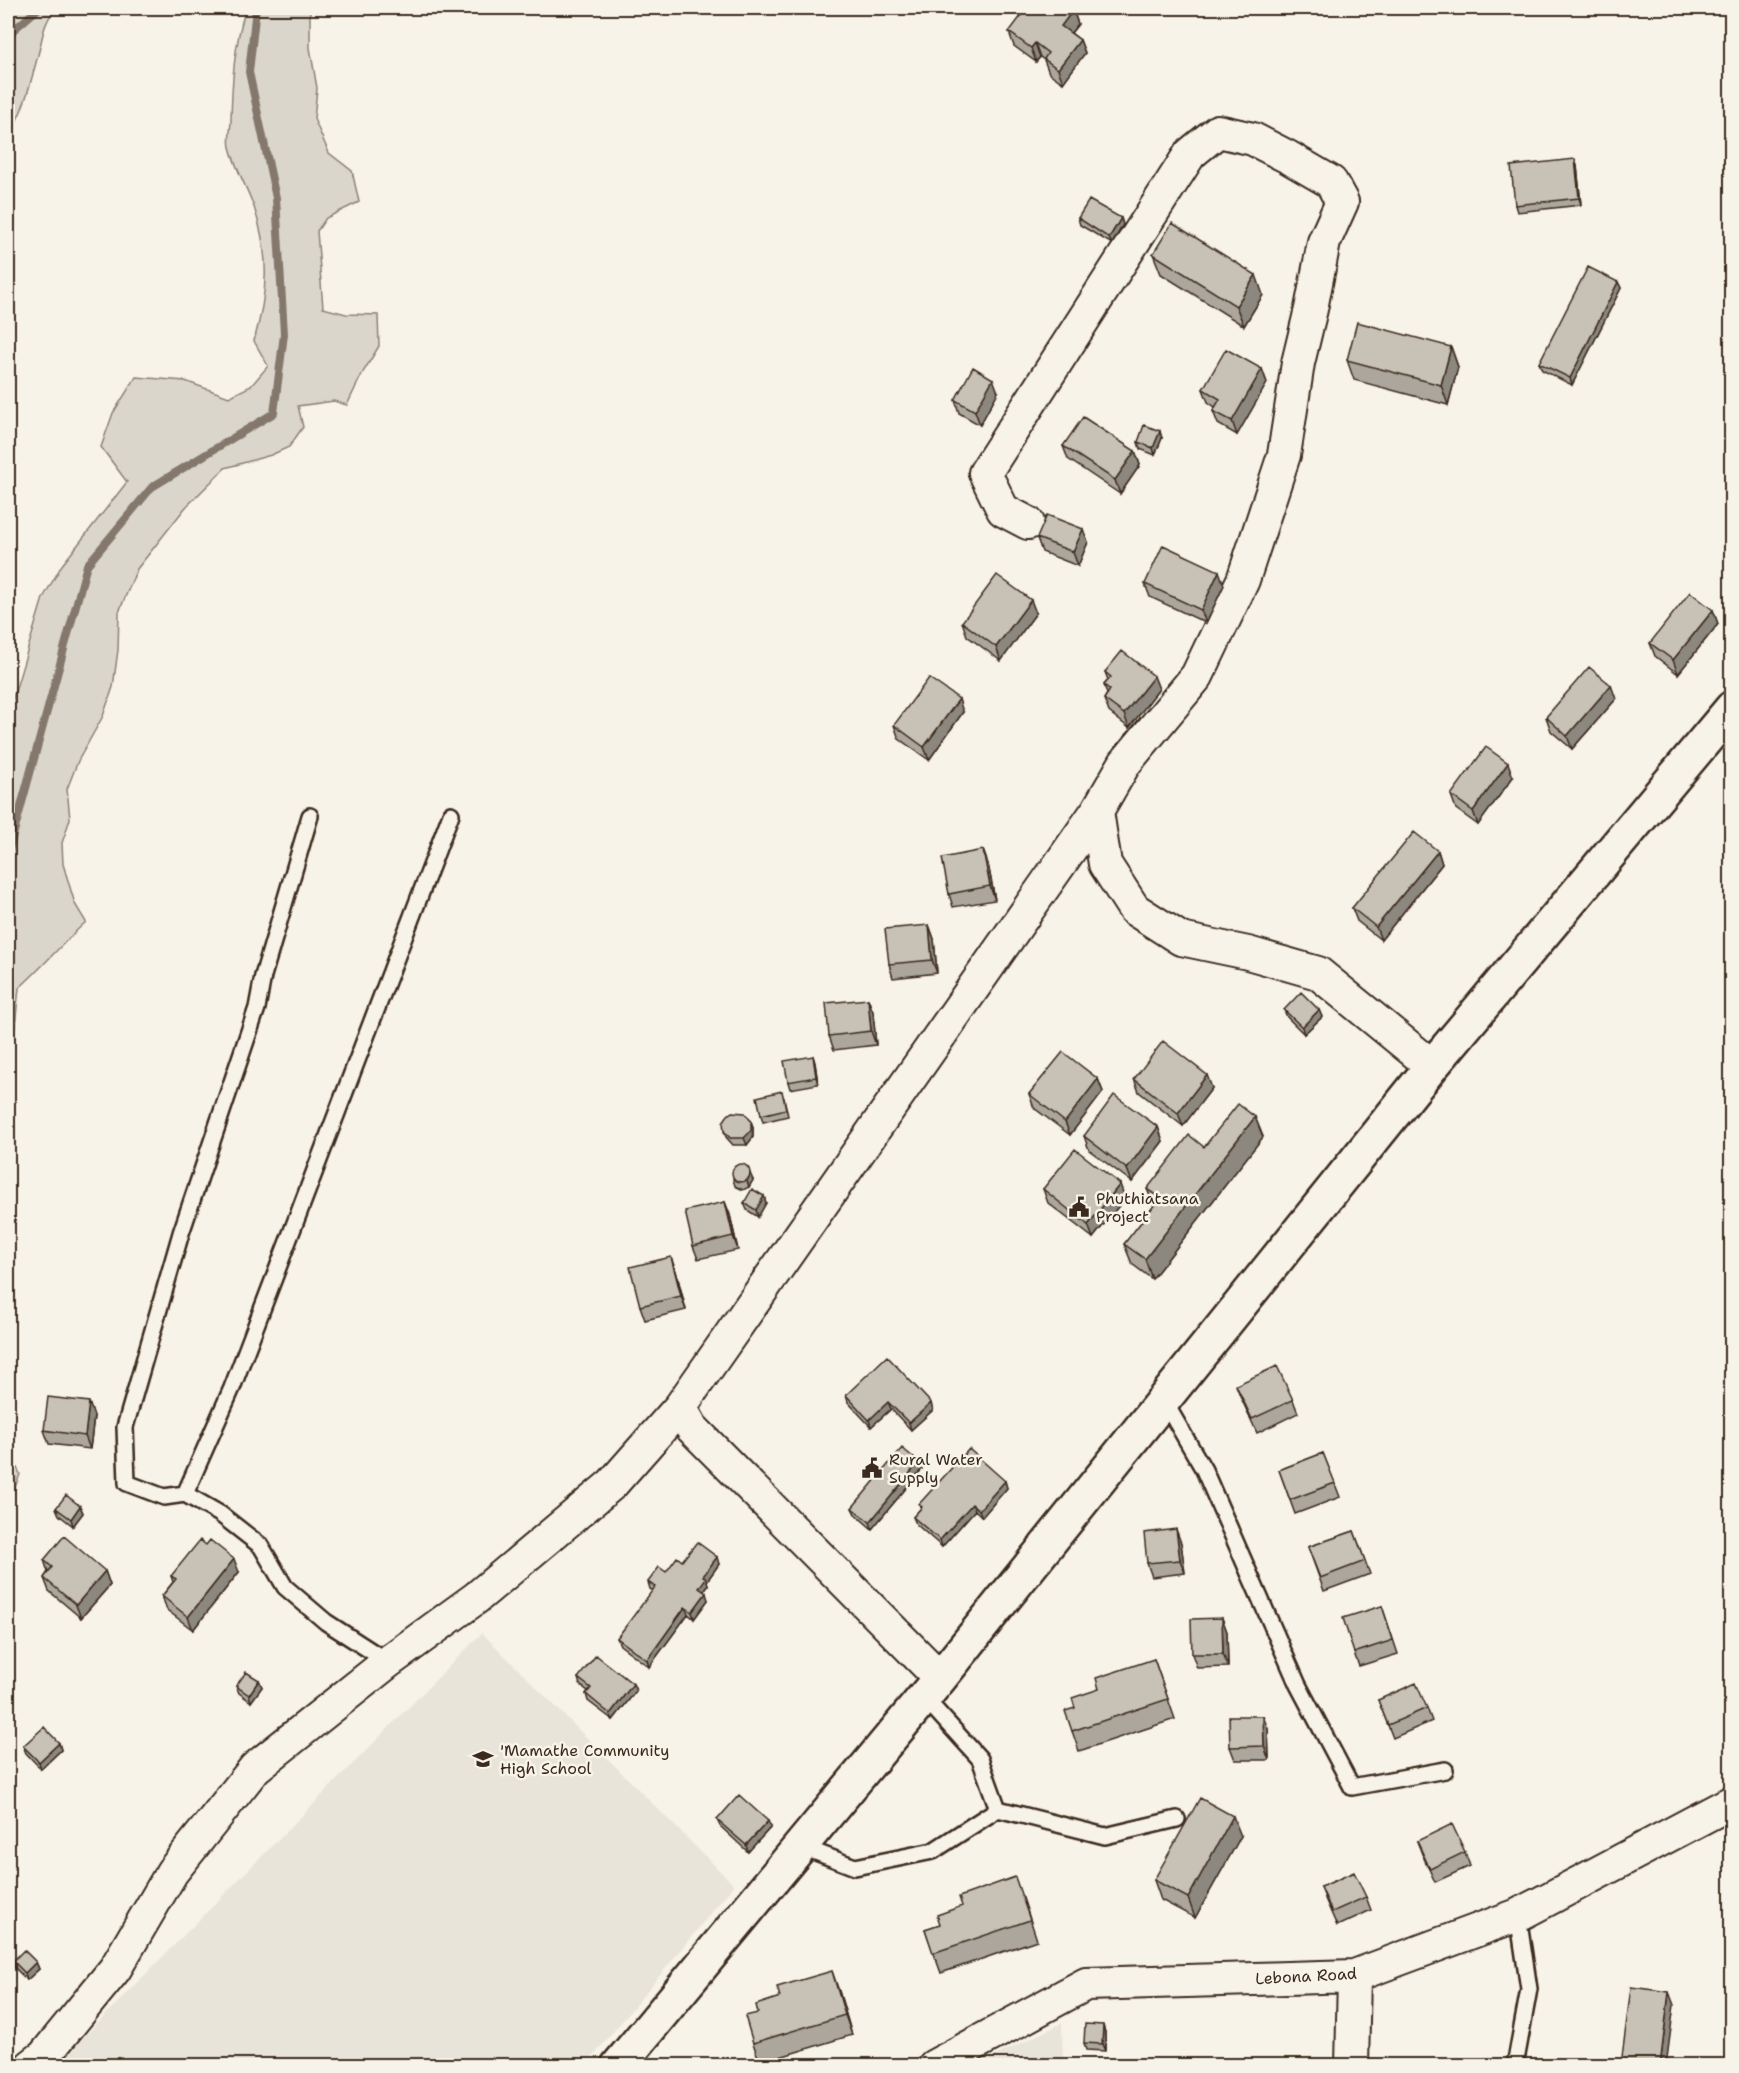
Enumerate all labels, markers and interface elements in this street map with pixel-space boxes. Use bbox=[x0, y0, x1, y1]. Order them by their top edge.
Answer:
place label: Phuthiatsana Project bbox=[1096, 1188, 1199, 1227]
public building icon: Phuthiatsana Project bbox=[1067, 1195, 1091, 1219]
place label: Rural Water Supply bbox=[889, 1449, 983, 1488]
public building icon: Rural Water Supply bbox=[860, 1456, 884, 1480]
place label: 'Mamathe Community High School bbox=[500, 1740, 669, 1779]
school or university icon: 'Mamathe Community High School bbox=[471, 1747, 495, 1771]
street label: Lebona Road bbox=[1255, 1963, 1357, 1989]

